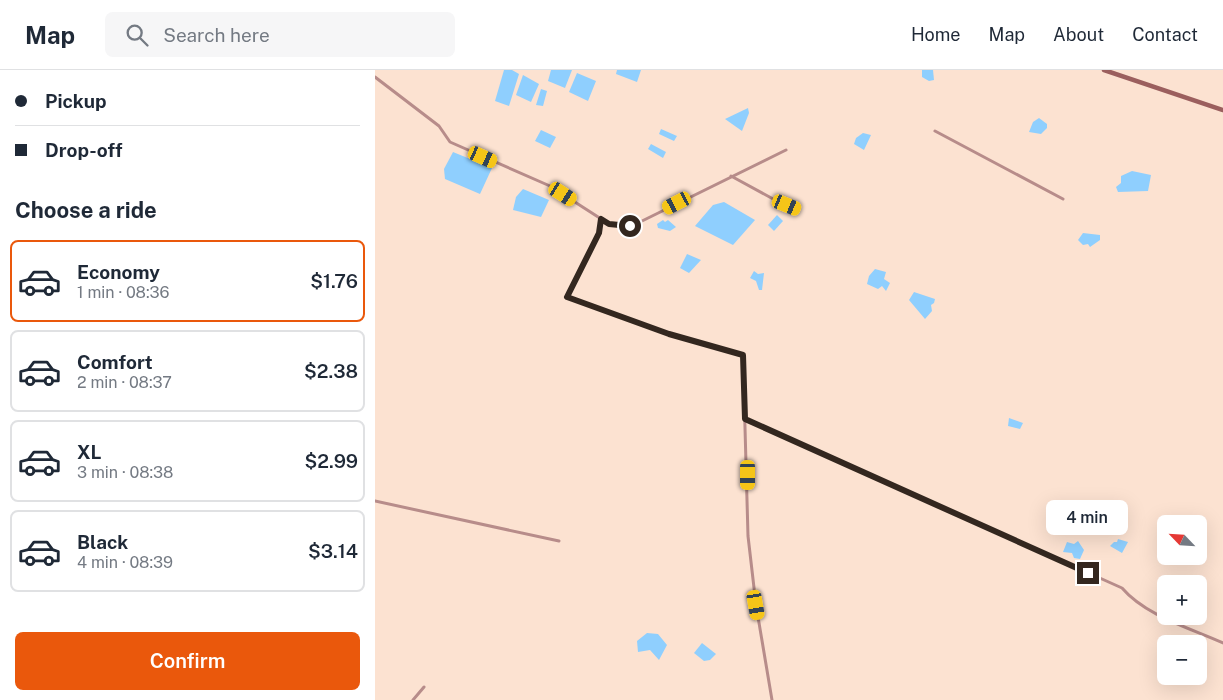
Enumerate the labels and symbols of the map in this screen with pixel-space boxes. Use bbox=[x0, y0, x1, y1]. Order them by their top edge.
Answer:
car bbox=[466, 144, 499, 170]
car bbox=[546, 180, 579, 208]
car bbox=[660, 190, 693, 216]
car bbox=[770, 192, 803, 218]
route start bbox=[619, 215, 641, 237]
car bbox=[740, 460, 755, 490]
callout: 4 min bbox=[1047, 500, 1129, 536]
north arrow bbox=[1157, 515, 1207, 565]
route end bbox=[1077, 562, 1099, 584]
car bbox=[746, 589, 765, 621]

